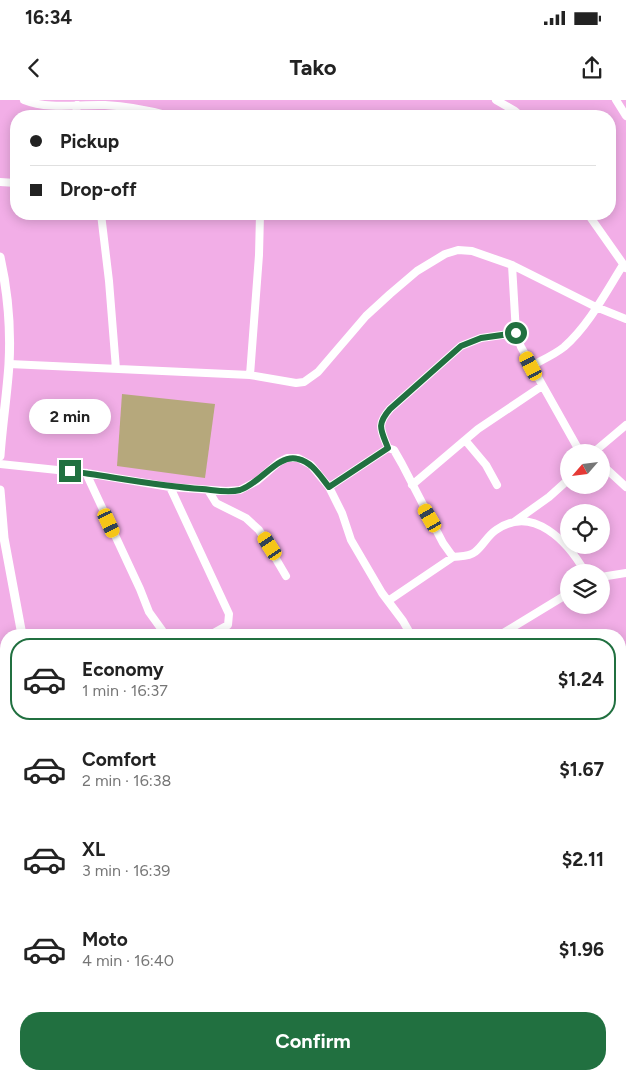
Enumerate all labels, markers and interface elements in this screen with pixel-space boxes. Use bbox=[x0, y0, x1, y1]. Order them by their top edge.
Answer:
text: 16:34 bbox=[25, 6, 72, 29]
icon: back bbox=[20, 54, 48, 82]
text: Tako bbox=[289, 54, 337, 81]
icon: share bbox=[578, 54, 606, 82]
text: Pickup bbox=[60, 130, 119, 153]
text: Drop-off bbox=[60, 178, 137, 201]
route start bbox=[505, 322, 527, 344]
car bbox=[517, 349, 544, 383]
callout: 2 min bbox=[29, 398, 111, 434]
text: 2 min bbox=[50, 407, 90, 426]
north arrow bbox=[560, 444, 610, 494]
map controls bbox=[560, 444, 610, 614]
route end bbox=[59, 460, 81, 482]
car bbox=[416, 501, 443, 535]
button: locate bbox=[560, 504, 610, 554]
car bbox=[95, 506, 122, 540]
car bbox=[255, 529, 284, 563]
button: layers bbox=[560, 564, 610, 614]
icon: car bbox=[22, 657, 67, 702]
text: Economy bbox=[82, 658, 164, 681]
text: $1.24 bbox=[558, 668, 604, 691]
text: 1 min · 16:37 bbox=[82, 681, 168, 700]
icon: car bbox=[22, 747, 67, 792]
text: Comfort bbox=[82, 748, 157, 771]
text: $1.67 bbox=[559, 758, 604, 781]
text: 2 min · 16:38 bbox=[82, 771, 171, 790]
icon: car bbox=[22, 837, 67, 882]
text: XL bbox=[82, 838, 105, 861]
text: $2.11 bbox=[562, 848, 604, 871]
text: 3 min · 16:39 bbox=[82, 861, 170, 880]
icon: car bbox=[22, 927, 67, 972]
text: Moto bbox=[82, 928, 128, 951]
text: $1.96 bbox=[559, 938, 604, 961]
text: 4 min · 16:40 bbox=[82, 951, 174, 970]
button: Confirm bbox=[20, 1012, 606, 1070]

